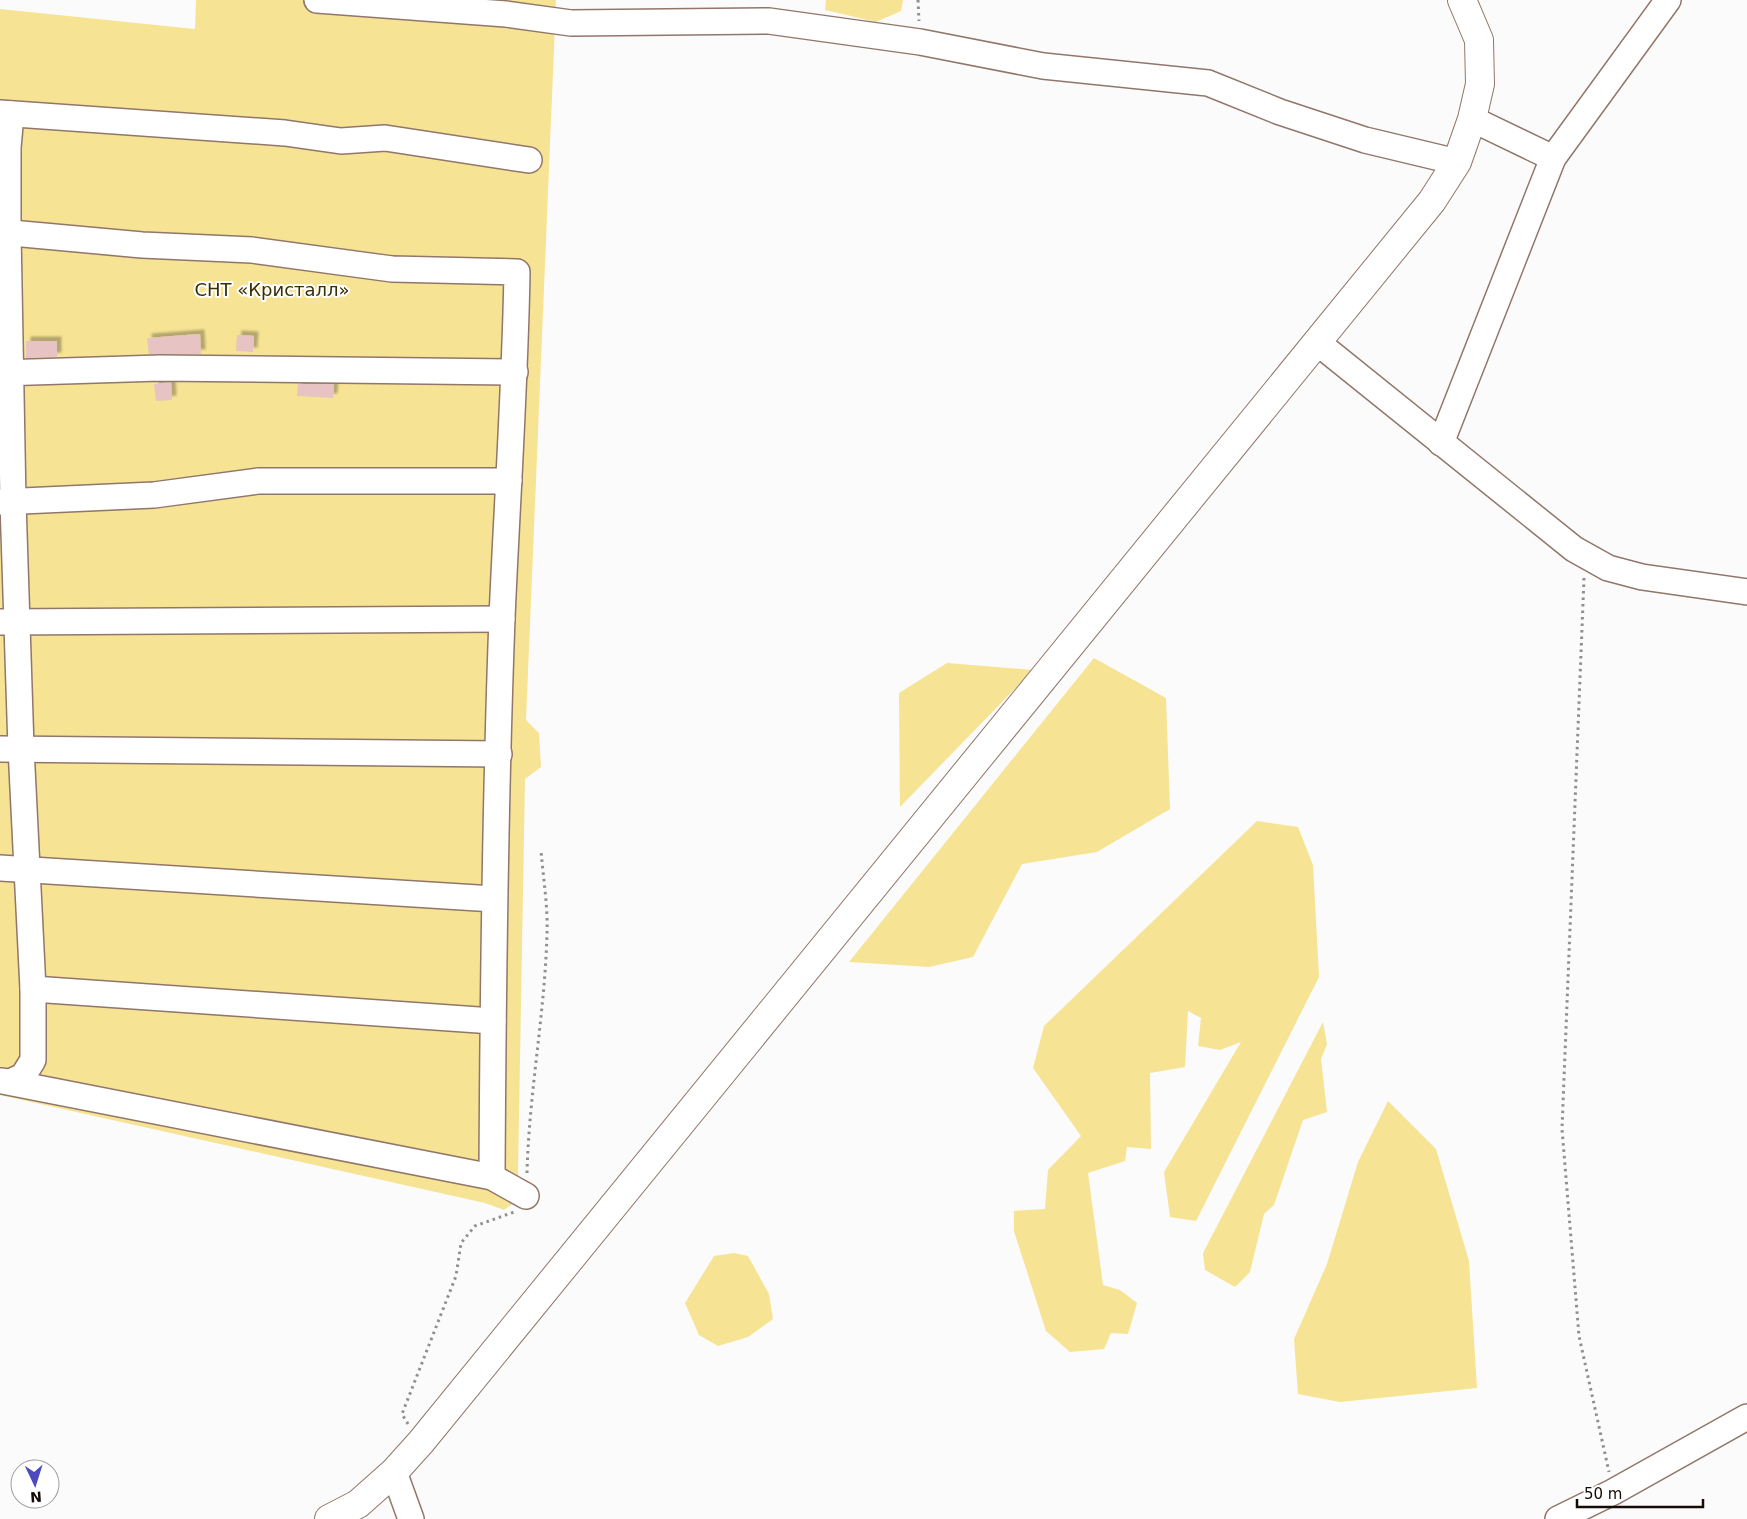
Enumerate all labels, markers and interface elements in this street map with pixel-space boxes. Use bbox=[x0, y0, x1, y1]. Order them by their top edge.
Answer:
park label: СНТ «Кристалл» bbox=[194, 279, 350, 300]
north arrow bbox=[10, 1459, 60, 1509]
scale bar bbox=[1577, 1476, 1703, 1508]
text: 50 m bbox=[1584, 1485, 1622, 1503]
text: N bbox=[30, 1489, 42, 1505]

